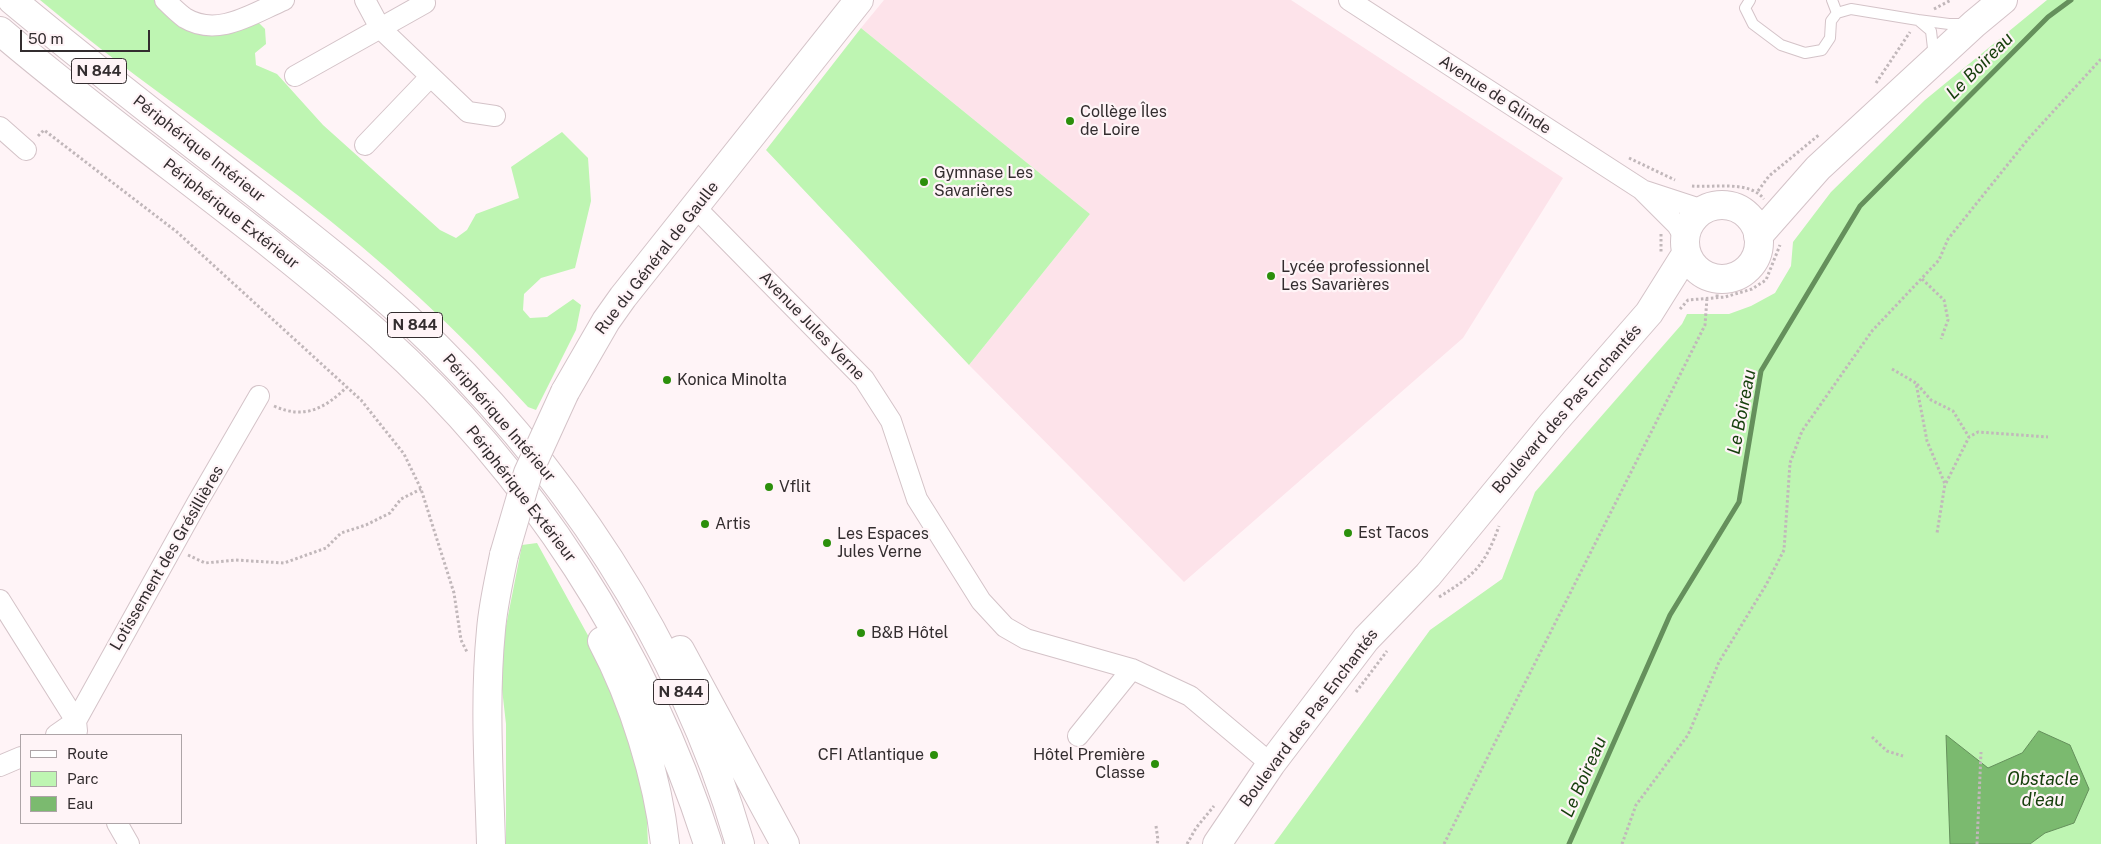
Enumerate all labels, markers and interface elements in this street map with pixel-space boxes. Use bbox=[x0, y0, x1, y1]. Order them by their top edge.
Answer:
scale bar bbox=[22, 20, 152, 52]
water label: Le Boireau bbox=[1942, 28, 2018, 104]
text: 50 m bbox=[28, 30, 63, 47]
street label: Avenue de Glinde bbox=[1435, 52, 1555, 138]
road number: N 844 bbox=[72, 58, 126, 84]
street label: Périphérique Intérieur bbox=[129, 91, 269, 207]
place label: Collège Îles de Loire bbox=[1080, 102, 1167, 140]
marker: Collège Îles de Loire bbox=[1064, 115, 1076, 127]
street label: Périphérique Extérieur bbox=[159, 155, 303, 273]
place label: Gymnase Les Savarières bbox=[934, 163, 1033, 201]
marker: Gymnase Les Savarières bbox=[918, 176, 930, 188]
street label: Rue du Général de Gaulle bbox=[591, 178, 723, 338]
place label: Lycée professionnel Les Savarières bbox=[1281, 257, 1430, 295]
street label: Avenue Jules Verne bbox=[755, 268, 869, 384]
marker: Lycée professionnel Les Savarières bbox=[1265, 270, 1277, 282]
road number: N 844 bbox=[388, 312, 442, 338]
street label: Boulevard des Pas Enchantés bbox=[1488, 321, 1646, 497]
street label: Périphérique Intérieur bbox=[438, 350, 560, 486]
water label: Le Boireau bbox=[1723, 368, 1761, 456]
place label: Konica Minolta bbox=[677, 370, 787, 390]
marker: Konica Minolta bbox=[661, 374, 673, 386]
street label: Périphérique Extérieur bbox=[462, 422, 580, 566]
street label: Lotissement des Grésillières bbox=[106, 462, 228, 654]
place label: Vflit bbox=[779, 477, 811, 497]
marker: Vflit bbox=[763, 481, 775, 493]
place label: Artis bbox=[715, 514, 751, 534]
marker: Artis bbox=[699, 518, 711, 530]
place label: Est Tacos bbox=[1358, 523, 1429, 543]
place label: Les Espaces Jules Verne bbox=[837, 524, 929, 562]
marker: Est Tacos bbox=[1342, 527, 1354, 539]
marker: Les Espaces Jules Verne bbox=[821, 537, 833, 549]
place label: B&B Hôtel bbox=[871, 623, 948, 643]
street label: Boulevard des Pas Enchantés bbox=[1236, 625, 1382, 811]
marker: B&B Hôtel bbox=[855, 627, 867, 639]
road number: N 844 bbox=[654, 680, 708, 704]
water label: Le Boireau bbox=[1557, 733, 1611, 821]
legend bbox=[20, 734, 182, 824]
text: Route bbox=[67, 745, 108, 762]
place label: CFI Atlantique bbox=[818, 745, 924, 765]
place label: Hôtel Première Classe bbox=[1033, 745, 1145, 783]
marker: CFI Atlantique bbox=[928, 749, 940, 761]
marker: Hôtel Première Classe bbox=[1149, 758, 1161, 770]
water label: Obstacle d'eau bbox=[2007, 768, 2079, 811]
text: Parc bbox=[67, 770, 99, 787]
text: Eau bbox=[67, 795, 93, 812]

